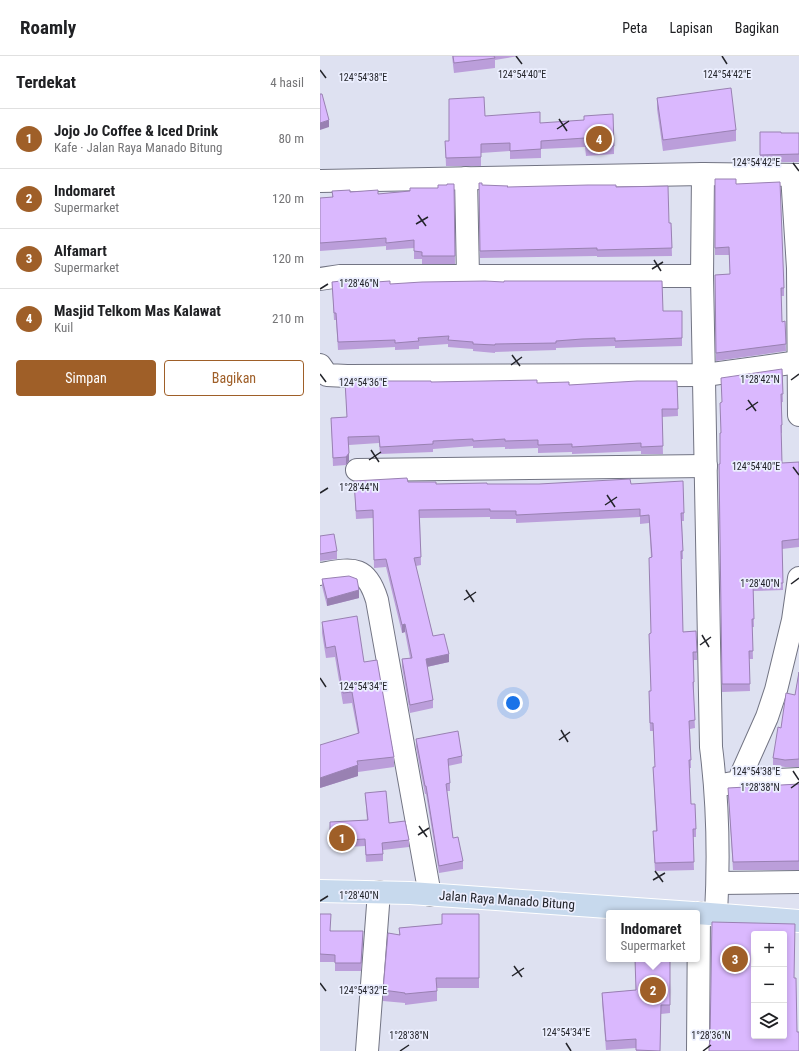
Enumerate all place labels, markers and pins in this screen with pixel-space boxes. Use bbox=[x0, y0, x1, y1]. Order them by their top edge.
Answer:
pin: 4 bbox=[586, 124, 612, 154]
pin: 1 bbox=[329, 823, 355, 853]
pin: 3 bbox=[722, 944, 748, 974]
pin: 2 bbox=[640, 975, 666, 1005]

